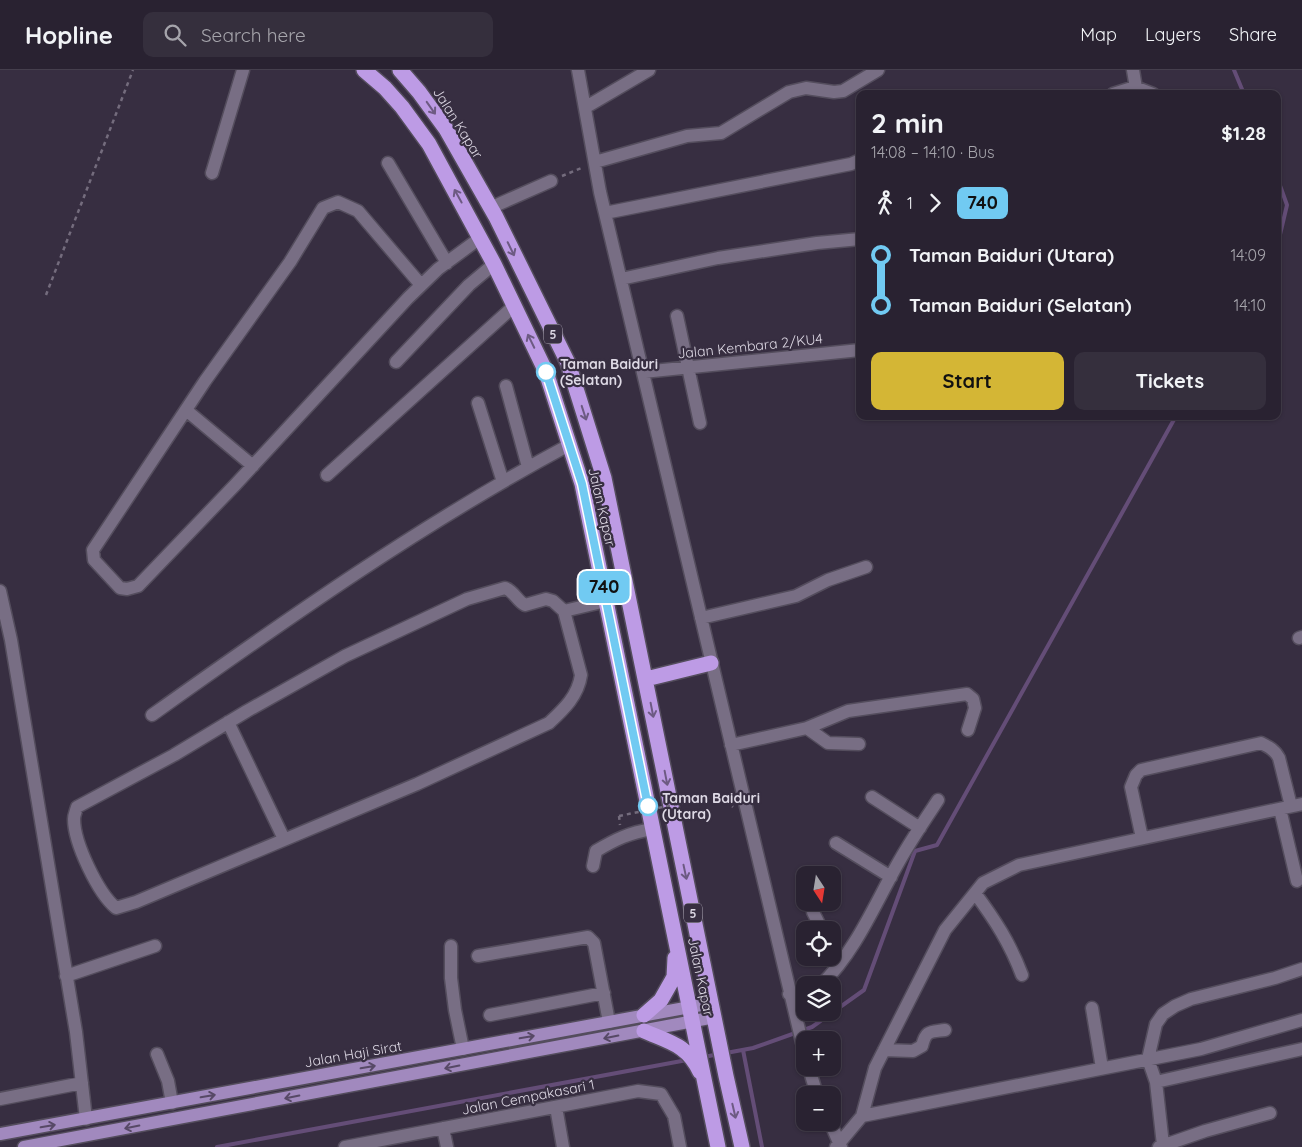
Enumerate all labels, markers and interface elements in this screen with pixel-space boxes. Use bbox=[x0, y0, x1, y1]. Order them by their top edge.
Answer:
search box bbox=[143, 12, 493, 57]
text: Hopline bbox=[25, 20, 113, 50]
icon: search bbox=[161, 21, 189, 49]
text: Search here bbox=[201, 23, 306, 47]
text: Map bbox=[1080, 23, 1117, 46]
text: Layers bbox=[1145, 23, 1201, 46]
text: Share bbox=[1229, 23, 1277, 46]
street label: Jalan Kapar bbox=[429, 84, 487, 162]
one-way arrow bbox=[426, 101, 436, 115]
text: 2 min bbox=[871, 105, 944, 140]
text: $1.28 bbox=[1221, 121, 1266, 145]
text: 14:08 – 14:10 · Bus bbox=[871, 142, 995, 162]
icon: walk bbox=[871, 189, 899, 217]
icon: forward bbox=[921, 189, 949, 217]
one-way arrow bbox=[452, 190, 462, 204]
text: 740 bbox=[967, 191, 998, 214]
text: 1 bbox=[907, 193, 913, 213]
one-way arrow bbox=[507, 241, 516, 256]
text: Taman Baiduri (Utara) bbox=[909, 243, 1114, 267]
text: 14:09 bbox=[1230, 245, 1266, 265]
text: Taman Baiduri (Selatan) bbox=[909, 293, 1132, 317]
text: 14:10 bbox=[1233, 295, 1266, 315]
road number: 5 bbox=[544, 324, 562, 344]
street label: Jalan Kembara 2/KU4 bbox=[676, 329, 824, 363]
one-way arrow bbox=[526, 334, 536, 349]
button: Start bbox=[871, 352, 1064, 410]
button: Tickets bbox=[1074, 352, 1266, 410]
place label: Taman Baiduri (Selatan) bbox=[560, 355, 658, 389]
marker: Taman Baiduri (Selatan) bbox=[536, 362, 556, 382]
one-way arrow bbox=[580, 405, 590, 421]
street label: Jalan Kapar bbox=[584, 466, 620, 549]
line badge: 740 bbox=[575, 571, 633, 603]
text: 740 bbox=[589, 575, 619, 598]
one-way arrow bbox=[648, 701, 658, 717]
one-way arrow bbox=[662, 770, 671, 786]
place label: Taman Baiduri (Utara) bbox=[662, 789, 760, 823]
marker: Taman Baiduri (Utara) bbox=[638, 796, 658, 816]
one-way arrow bbox=[681, 863, 690, 879]
north arrow bbox=[796, 866, 841, 911]
map controls bbox=[796, 866, 841, 1131]
road number: 5 bbox=[684, 904, 702, 922]
button: locate bbox=[796, 921, 841, 966]
street label: Jalan Kapar bbox=[684, 936, 718, 1019]
button: layers bbox=[796, 976, 841, 1021]
button: + bbox=[796, 1031, 841, 1076]
one-way arrow bbox=[519, 1032, 535, 1042]
one-way arrow bbox=[604, 1032, 620, 1042]
street label: Jalan Haji Sirat bbox=[303, 1037, 403, 1071]
one-way arrow bbox=[359, 1061, 375, 1071]
one-way arrow bbox=[444, 1062, 460, 1072]
street label: Jalan Cempakasari 1 bbox=[460, 1075, 596, 1119]
button: − bbox=[796, 1086, 841, 1131]
one-way arrow bbox=[199, 1091, 215, 1100]
one-way arrow bbox=[284, 1092, 300, 1102]
one-way arrow bbox=[730, 1103, 739, 1119]
one-way arrow bbox=[40, 1120, 56, 1130]
one-way arrow bbox=[125, 1122, 141, 1132]

